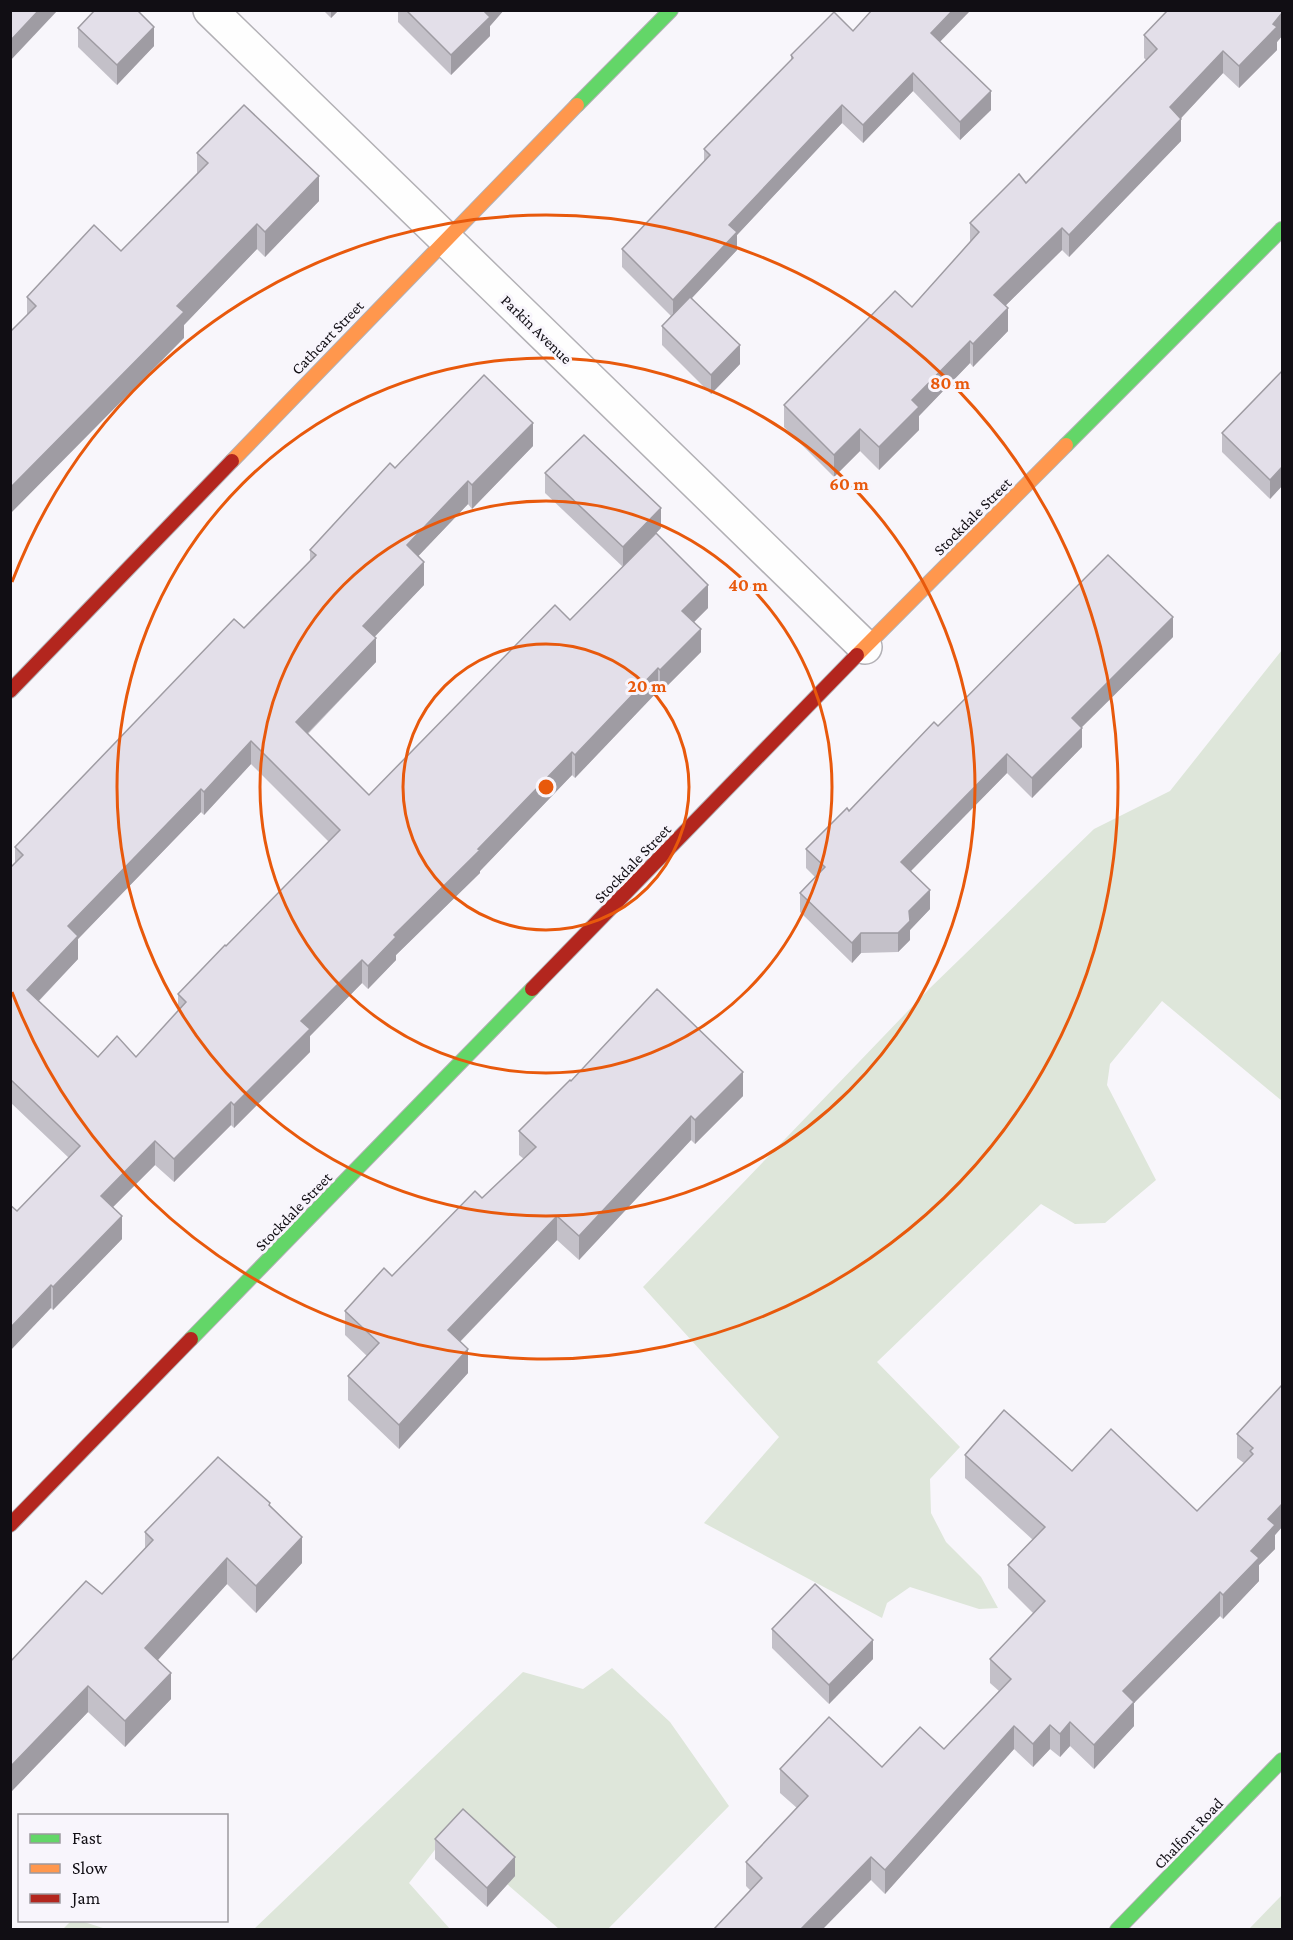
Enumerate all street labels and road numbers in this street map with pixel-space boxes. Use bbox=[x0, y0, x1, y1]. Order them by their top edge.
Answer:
street label: Parkin Avenue bbox=[498, 292, 575, 367]
street label: Cathcart Street bbox=[288, 296, 367, 378]
street label: Stockdale Street bbox=[930, 474, 1015, 559]
street label: Stockdale Street bbox=[591, 820, 674, 906]
street label: Stockdale Street bbox=[252, 1168, 335, 1254]
street label: Chalfont Road bbox=[1150, 1794, 1227, 1872]

